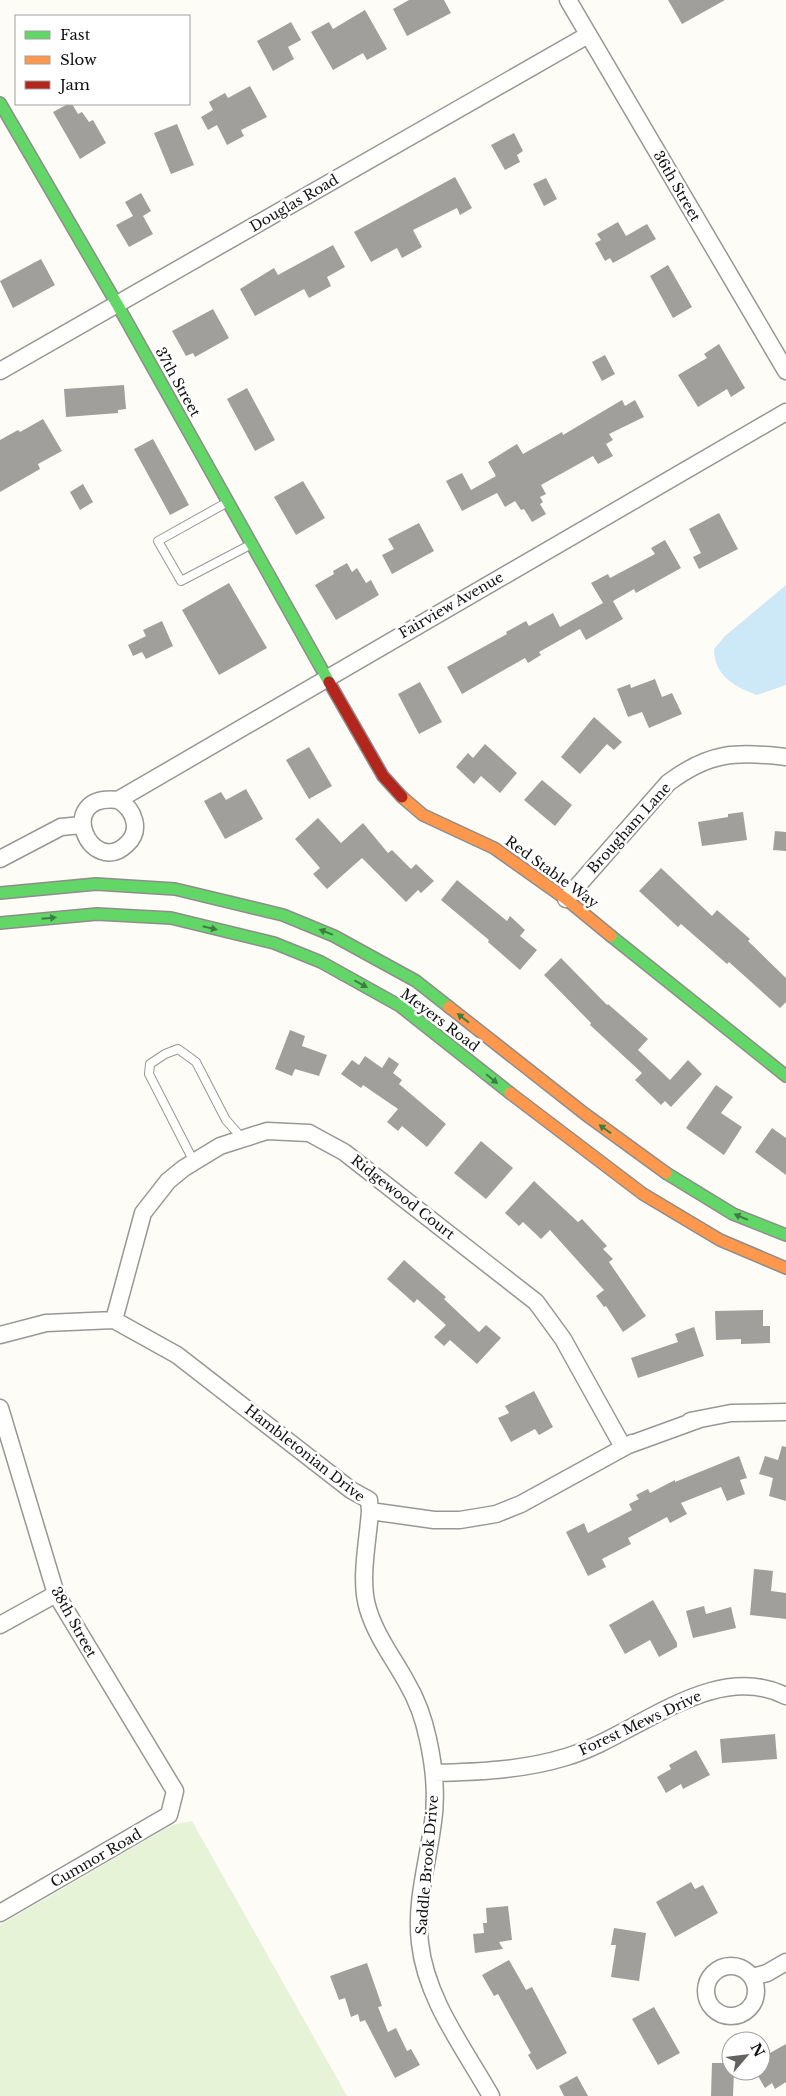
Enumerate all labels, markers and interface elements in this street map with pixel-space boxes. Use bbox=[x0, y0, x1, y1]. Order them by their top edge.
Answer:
legend bbox=[15, 15, 190, 105]
text: Fast bbox=[60, 25, 91, 44]
text: Slow bbox=[60, 50, 97, 69]
text: Jam bbox=[58, 75, 90, 94]
street label: 36th Street bbox=[650, 147, 705, 225]
street label: Douglas Road bbox=[247, 170, 342, 236]
street label: 37th Street bbox=[152, 344, 205, 421]
street label: Fairview Avenue bbox=[396, 568, 506, 642]
street label: Brougham Lane bbox=[583, 779, 675, 877]
street label: Red Stable Way bbox=[502, 832, 602, 912]
one-way arrow bbox=[41, 914, 57, 922]
one-way arrow bbox=[202, 924, 217, 932]
one-way arrow bbox=[318, 928, 333, 936]
one-way arrow bbox=[353, 980, 368, 988]
street label: Meyers Road bbox=[397, 985, 483, 1056]
one-way arrow bbox=[457, 1012, 470, 1023]
one-way arrow bbox=[486, 1073, 499, 1084]
one-way arrow bbox=[598, 1124, 611, 1134]
street label: Ridgewood Court bbox=[348, 1151, 459, 1244]
one-way arrow bbox=[734, 1212, 748, 1220]
street label: Hambletonian Drive bbox=[241, 1400, 369, 1506]
street label: 38th Street bbox=[47, 1583, 101, 1661]
street label: Forest Mews Drive bbox=[576, 1687, 704, 1759]
street label: Saddle Brook Drive bbox=[412, 1794, 442, 1936]
street label: Cumnor Road bbox=[47, 1824, 145, 1891]
north arrow bbox=[721, 2031, 771, 2081]
text: N bbox=[746, 2040, 769, 2060]

